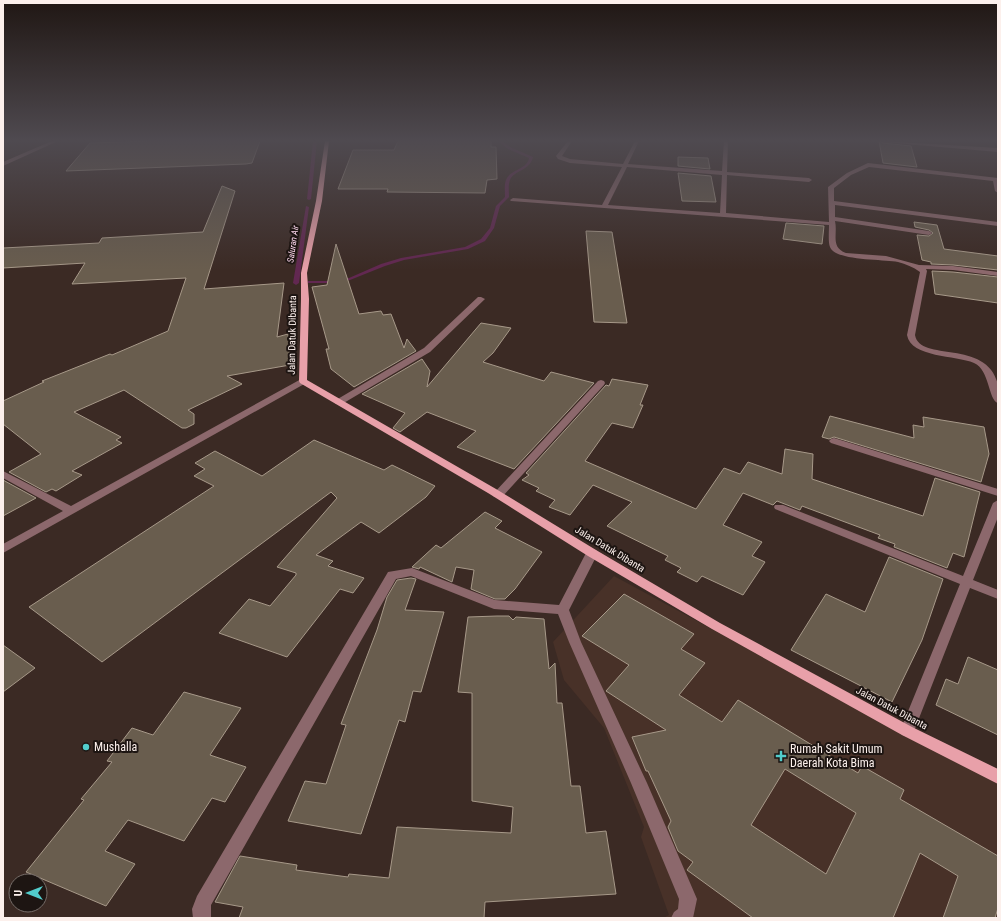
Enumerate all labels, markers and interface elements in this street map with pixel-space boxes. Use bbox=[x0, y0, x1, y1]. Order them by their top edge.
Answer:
water label: Saluran Air bbox=[285, 224, 301, 263]
street label: Jalan Datuk Dibanta bbox=[286, 295, 298, 375]
street label: Jalan Datuk Dibanta bbox=[573, 524, 647, 574]
street label: Jalan Datuk Dibanta bbox=[854, 685, 930, 732]
place label: Mushalla bbox=[94, 740, 137, 754]
marker: Mushalla bbox=[81, 742, 91, 752]
place label: Rumah Sakit Umum Daerah Kota Bima bbox=[790, 742, 883, 770]
marker: Rumah Sakit Umum Daerah Kota Bima bbox=[775, 750, 787, 762]
north arrow bbox=[8, 873, 48, 913]
text: U bbox=[12, 890, 25, 896]

